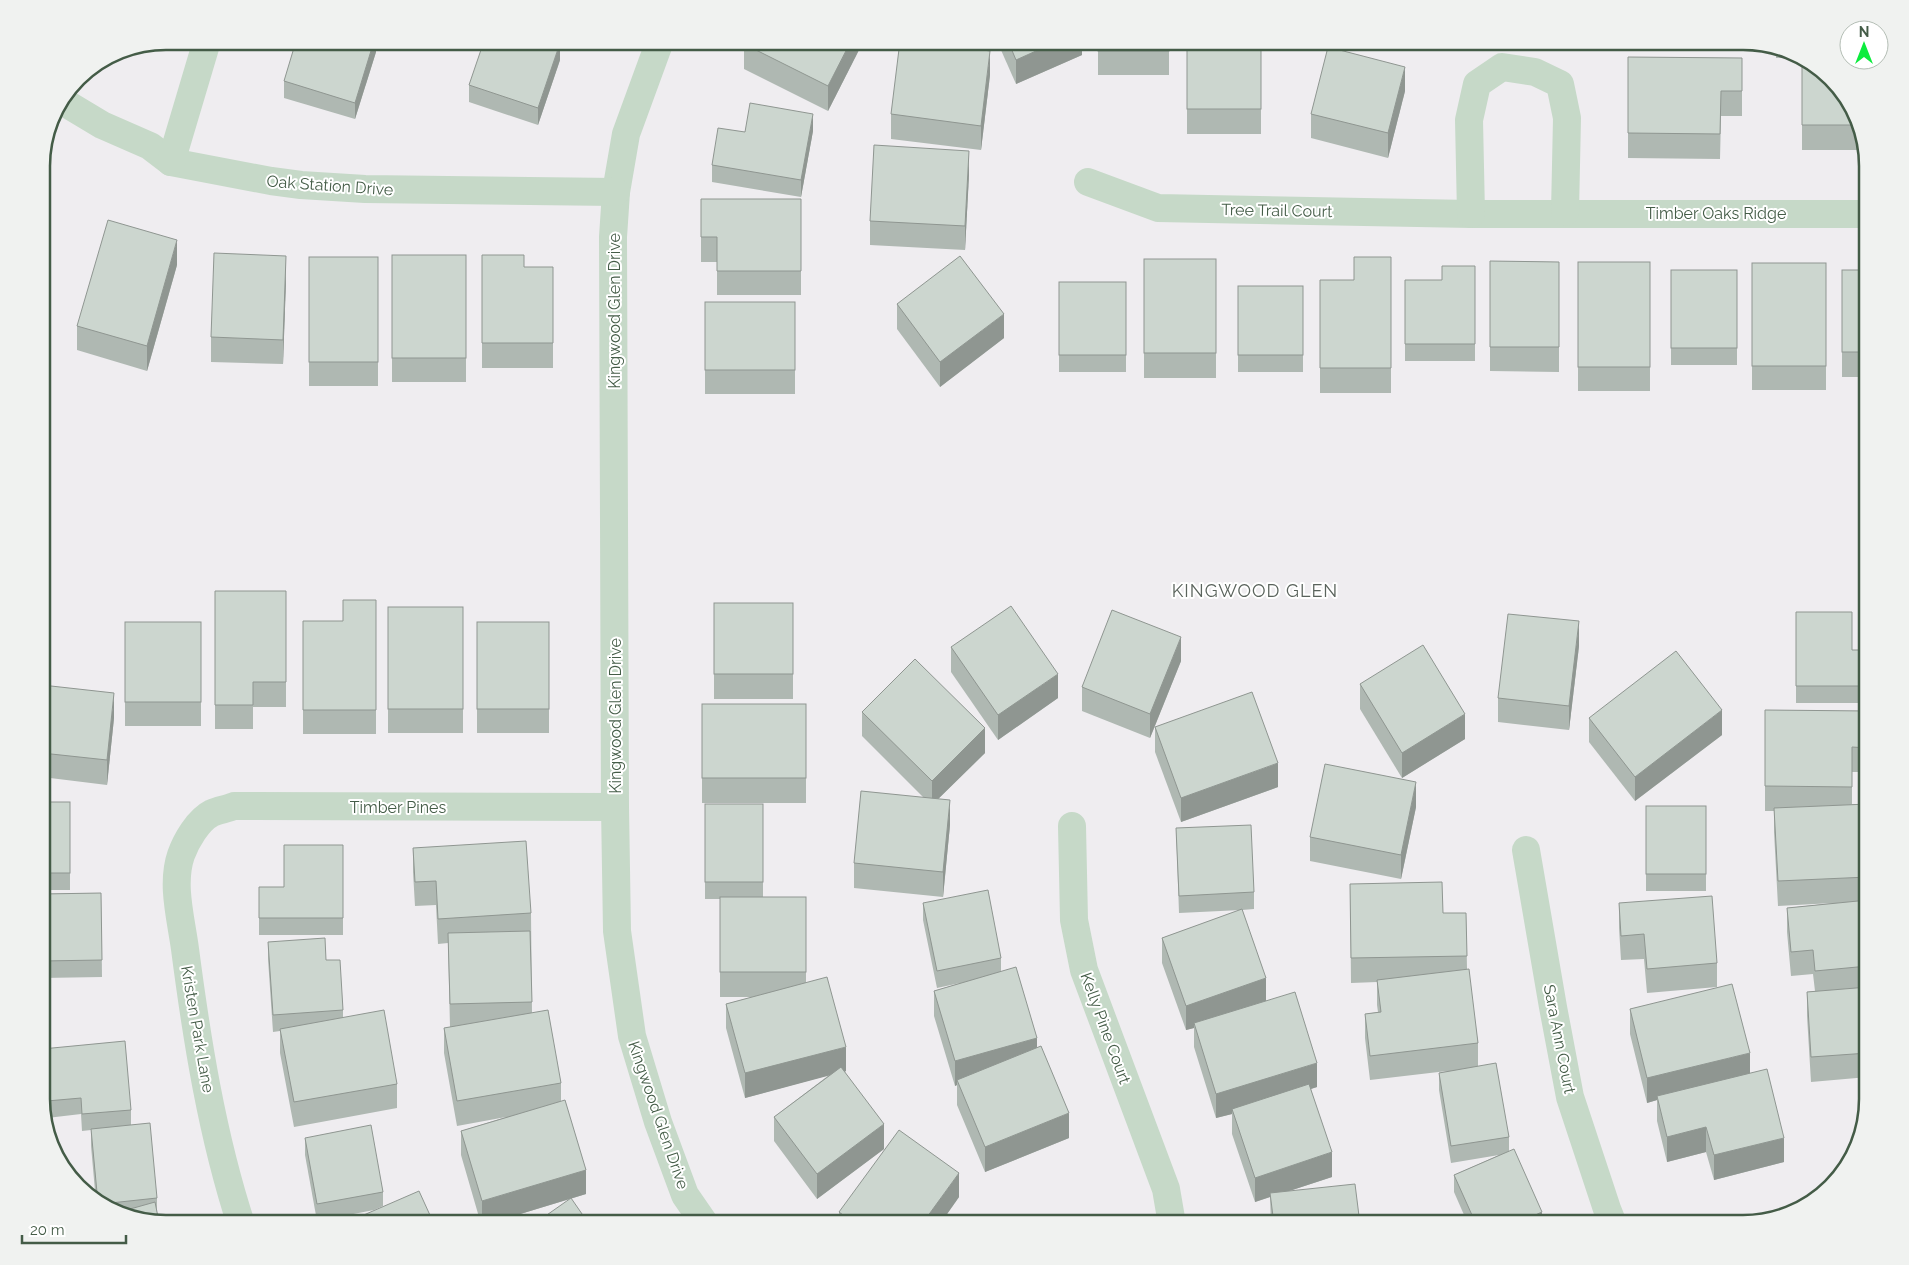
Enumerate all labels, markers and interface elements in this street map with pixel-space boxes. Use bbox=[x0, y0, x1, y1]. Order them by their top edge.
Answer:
north arrow bbox=[1839, 20, 1889, 70]
text: N bbox=[1859, 24, 1869, 40]
street label: Oak Station Drive bbox=[266, 172, 394, 199]
street label: Tree Trail Court bbox=[1221, 200, 1333, 221]
street label: Timber Oaks Ridge bbox=[1646, 204, 1786, 223]
street label: Kingwood Glen Drive bbox=[605, 233, 624, 389]
district label: KINGWOOD GLEN bbox=[1172, 580, 1338, 601]
street label: Kingwood Glen Drive bbox=[606, 638, 625, 794]
street label: Timber Pines bbox=[350, 798, 446, 817]
street label: Kristen Park Lane bbox=[177, 964, 218, 1094]
street label: Kelly Pine Court bbox=[1077, 970, 1135, 1087]
street label: Sara Ann Court bbox=[1540, 983, 1580, 1096]
street label: Kingwood Glen Drive bbox=[624, 1039, 693, 1192]
scale bar bbox=[22, 1212, 126, 1244]
text: 20 m bbox=[30, 1221, 65, 1239]

